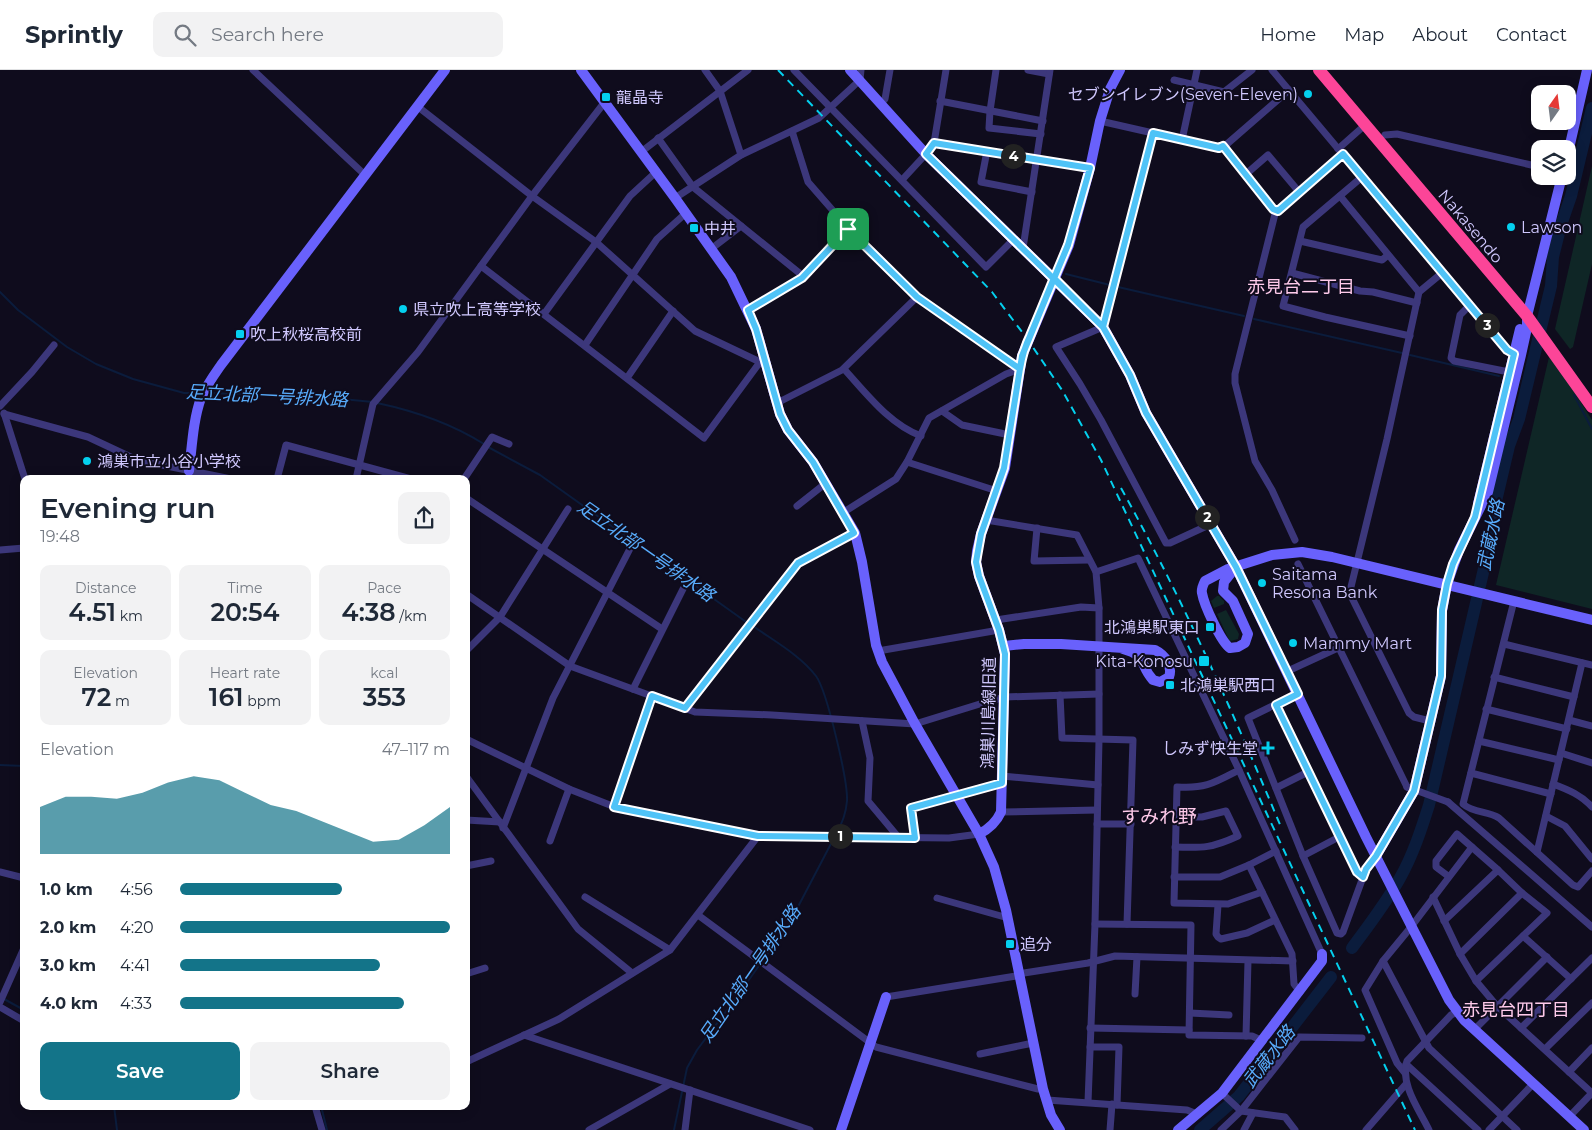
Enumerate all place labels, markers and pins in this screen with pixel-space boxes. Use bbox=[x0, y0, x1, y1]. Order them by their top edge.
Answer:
place label: セブンイレブン(Seven-Eleven) bbox=[1068, 85, 1298, 104]
place label: 龍晶寺 bbox=[616, 88, 664, 107]
marker: セブンイレブン(Seven-Eleven) bbox=[1302, 88, 1314, 100]
marker: 龍晶寺 bbox=[600, 91, 612, 103]
pin: 4 bbox=[1000, 144, 1026, 168]
pin bbox=[827, 208, 869, 250]
place label: Lawson bbox=[1521, 218, 1582, 237]
place label: 中井 bbox=[704, 219, 736, 238]
marker: Lawson bbox=[1505, 221, 1517, 233]
marker: 中井 bbox=[688, 222, 700, 234]
place label: 県立吹上高等学校 bbox=[413, 300, 541, 319]
marker: 県立吹上高等学校 bbox=[397, 303, 409, 315]
pin: 3 bbox=[1474, 312, 1500, 338]
place label: 吹上秋桜高校前 bbox=[250, 325, 362, 344]
marker: 吹上秋桜高校前 bbox=[234, 328, 246, 340]
place label: 鴻巣市立小谷小学校 bbox=[97, 452, 241, 471]
marker: 鴻巣市立小谷小学校 bbox=[81, 455, 93, 467]
pin: 2 bbox=[1194, 504, 1220, 530]
place label: Saitama Resona Bank bbox=[1272, 565, 1378, 602]
marker: Saitama Resona Bank bbox=[1256, 577, 1268, 589]
place label: 北鴻巣駅東口 bbox=[1104, 618, 1200, 637]
marker: 北鴻巣駅東口 bbox=[1204, 621, 1216, 633]
place label: Mammy Mart bbox=[1303, 634, 1413, 653]
marker: Mammy Mart bbox=[1287, 637, 1299, 649]
place label: Kita-Konosu bbox=[1095, 652, 1193, 671]
marker: Kita-Konosu bbox=[1197, 654, 1211, 668]
place label: 北鴻巣駅西口 bbox=[1180, 676, 1276, 695]
marker: 北鴻巣駅西口 bbox=[1164, 679, 1176, 691]
place label: しみず快生堂 bbox=[1162, 739, 1258, 758]
marker: しみず快生堂 bbox=[1262, 742, 1274, 754]
pin: 1 bbox=[828, 824, 852, 848]
place label: 追分 bbox=[1020, 935, 1052, 954]
marker: 追分 bbox=[1004, 938, 1016, 950]

